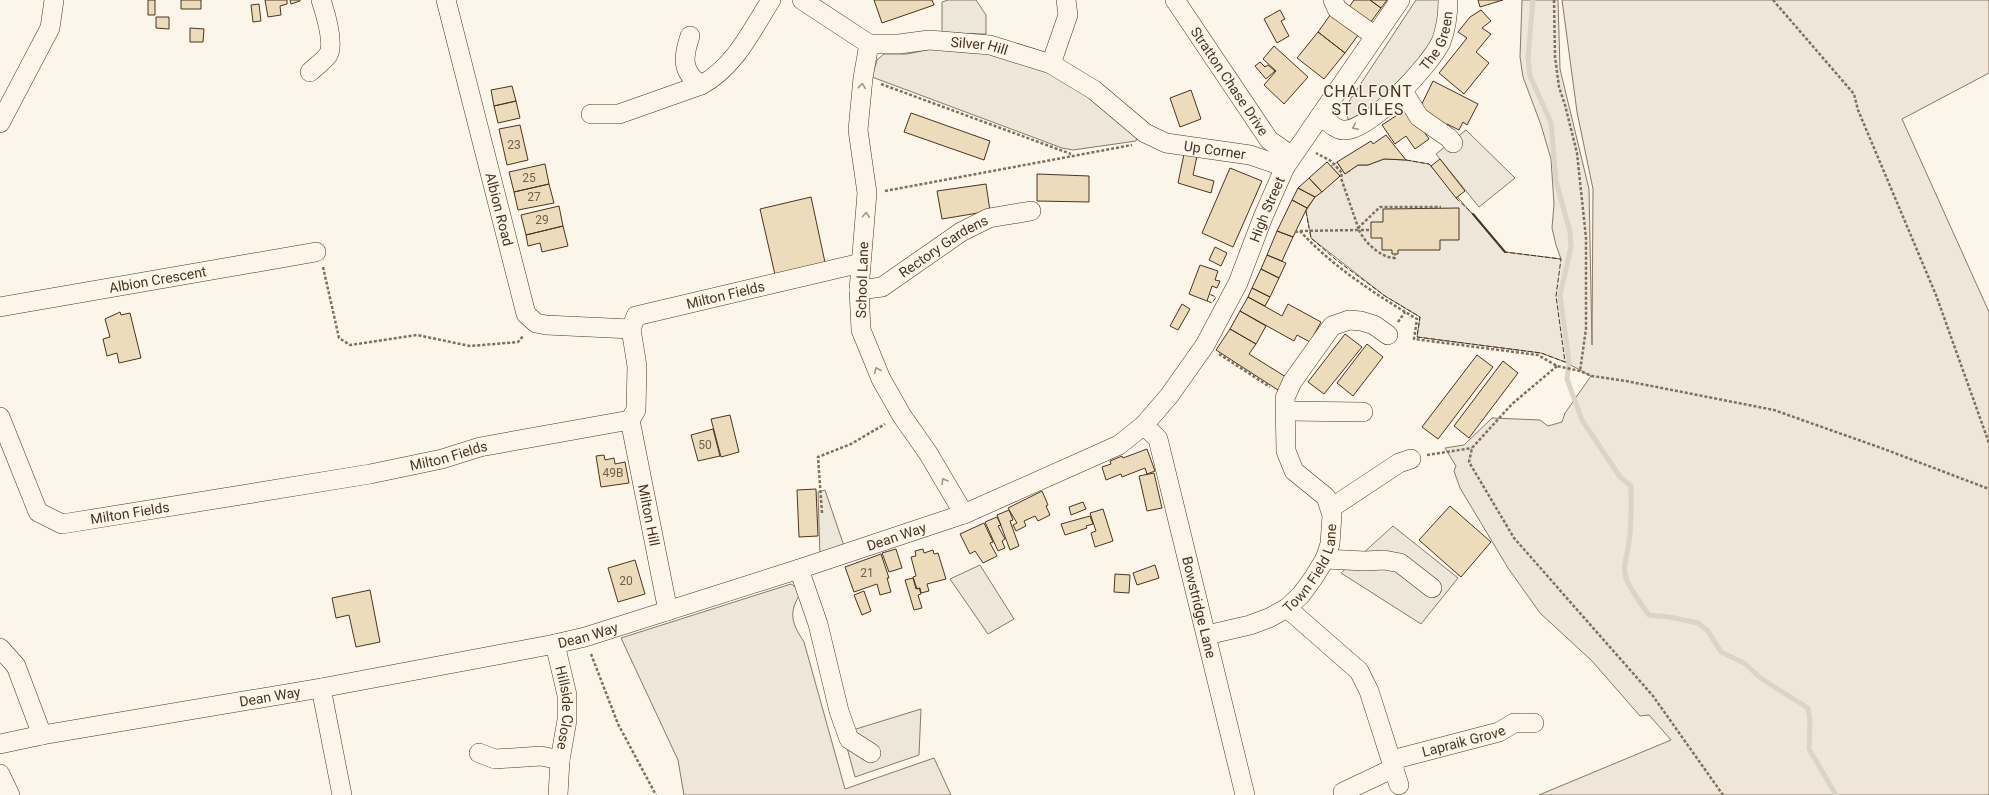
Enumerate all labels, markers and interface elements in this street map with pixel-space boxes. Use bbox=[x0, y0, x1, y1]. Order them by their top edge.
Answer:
street label: The Green bbox=[1416, 10, 1456, 73]
street label: Stratton Chase Drive bbox=[1187, 24, 1272, 139]
street label: Silver Hill bbox=[950, 34, 1010, 58]
district label: CHALFONT ST GILES bbox=[1323, 82, 1413, 119]
one-way arrow bbox=[858, 83, 867, 89]
one-way arrow bbox=[1352, 122, 1360, 130]
house number: 23 bbox=[507, 138, 521, 152]
street label: Up Corner bbox=[1183, 138, 1247, 162]
street label: Albion Road bbox=[482, 171, 516, 248]
house number: 25 bbox=[522, 171, 536, 185]
street label: High Street bbox=[1246, 174, 1288, 244]
house number: 27 bbox=[527, 190, 541, 204]
one-way arrow bbox=[861, 212, 870, 218]
street label: Rectory Gardens bbox=[896, 212, 991, 281]
house number: 29 bbox=[535, 213, 549, 227]
street label: School Lane bbox=[853, 241, 871, 319]
street label: Albion Crescent bbox=[108, 263, 208, 296]
street label: Milton Fields bbox=[685, 278, 766, 312]
one-way arrow bbox=[874, 366, 882, 373]
street label: Milton Fields bbox=[408, 438, 489, 473]
house number: 50 bbox=[698, 438, 712, 452]
house number: 49B bbox=[603, 466, 623, 480]
one-way arrow bbox=[942, 478, 949, 485]
street label: Milton Hill bbox=[635, 483, 663, 548]
street label: Milton Fields bbox=[89, 499, 171, 527]
street label: Dean Way bbox=[865, 519, 929, 554]
street label: Town Field Lane bbox=[1280, 523, 1339, 616]
street label: Bowstridge Lane bbox=[1179, 555, 1219, 660]
house number: 21 bbox=[860, 566, 874, 580]
house number: 20 bbox=[619, 574, 633, 588]
street label: Dean Way bbox=[556, 619, 620, 651]
street label: Hillside Close bbox=[552, 664, 575, 751]
street label: Dean Way bbox=[238, 684, 302, 710]
street label: Lapraik Grove bbox=[1420, 722, 1508, 760]

